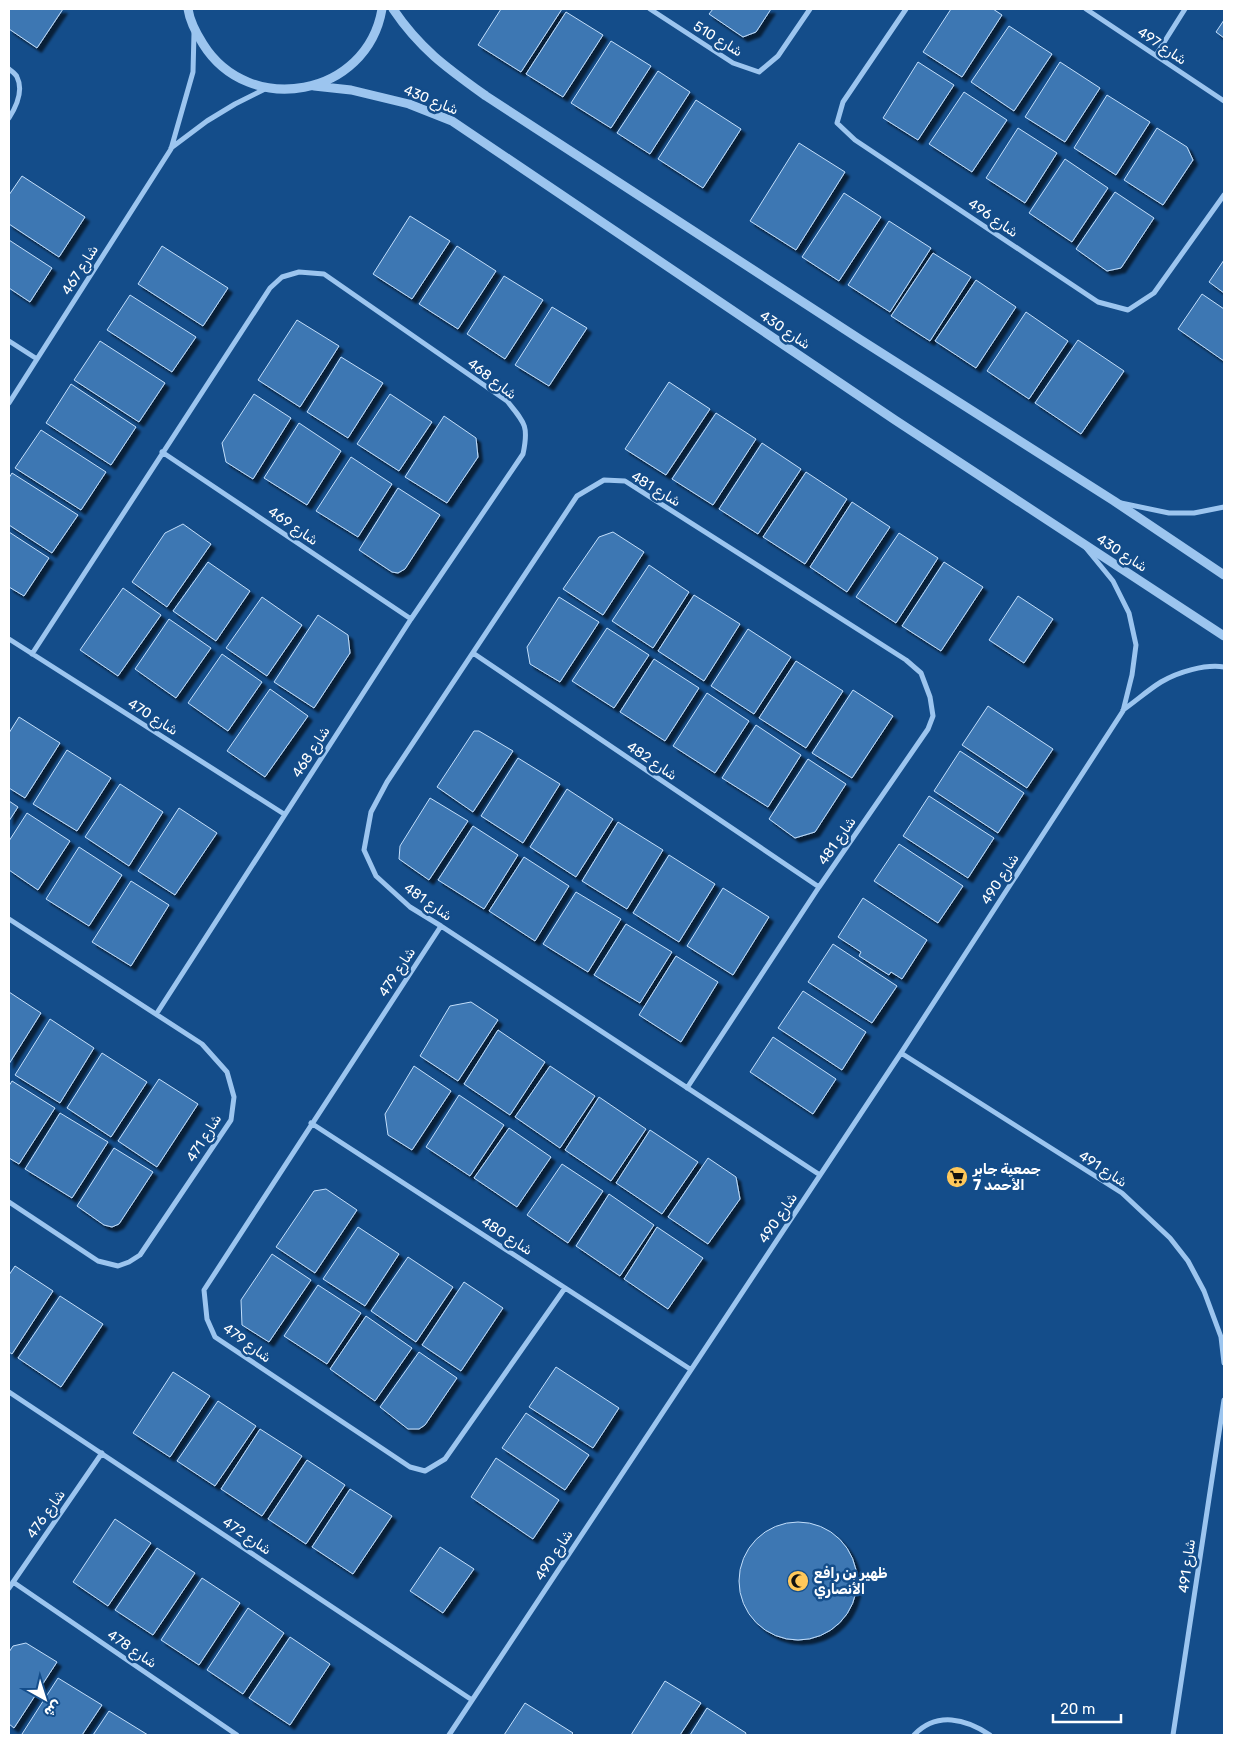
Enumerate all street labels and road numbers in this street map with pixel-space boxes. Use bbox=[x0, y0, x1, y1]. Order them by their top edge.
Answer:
street label: شارع 510 bbox=[689, 18, 746, 62]
street label: شارع 497 bbox=[1133, 23, 1190, 70]
street label: شارع 430 bbox=[400, 81, 461, 120]
street label: شارع 496 bbox=[964, 195, 1021, 243]
street label: شارع 467 bbox=[58, 242, 104, 299]
street label: شارع 430 bbox=[755, 307, 814, 355]
street label: شارع 468 bbox=[463, 355, 520, 405]
street label: شارع 481 bbox=[627, 468, 684, 512]
street label: شارع 469 bbox=[264, 503, 321, 551]
street label: شارع 430 bbox=[1092, 530, 1151, 577]
street label: شارع 470 bbox=[124, 695, 181, 741]
street label: شارع 468 bbox=[288, 723, 335, 782]
street label: شارع 482 bbox=[622, 738, 680, 786]
street label: شارع 481 bbox=[814, 814, 861, 870]
street label: شارع 490 bbox=[977, 850, 1024, 909]
street label: شارع 481 bbox=[399, 879, 455, 926]
street label: شارع 479 bbox=[375, 944, 421, 1001]
street label: شارع 471 bbox=[183, 1111, 227, 1166]
street label: شارع 491 bbox=[1074, 1147, 1130, 1193]
street label: شارع 490 bbox=[755, 1190, 803, 1248]
street label: شارع 480 bbox=[477, 1213, 536, 1261]
street label: شارع 479 bbox=[218, 1320, 274, 1368]
street label: شارع 476 bbox=[23, 1486, 71, 1543]
street label: شارع 472 bbox=[218, 1513, 275, 1560]
street label: شارع 490 bbox=[531, 1526, 578, 1585]
street label: شارع 491 bbox=[1175, 1538, 1201, 1594]
street label: شارع 478 bbox=[103, 1626, 160, 1673]

